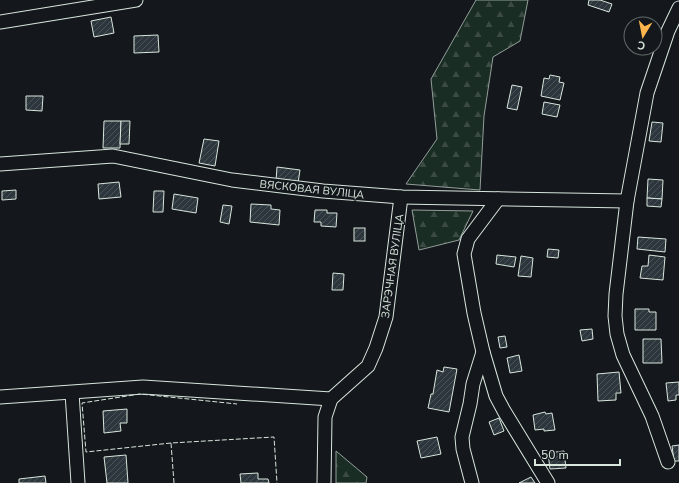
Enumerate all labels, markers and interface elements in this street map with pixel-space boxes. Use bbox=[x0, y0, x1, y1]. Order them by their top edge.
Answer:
north arrow bbox=[623, 16, 663, 56]
text: С bbox=[636, 37, 646, 53]
street label: ВЯСКОВАЯ ВУЛІЦА bbox=[259, 177, 365, 202]
street label: ЗАРЭЧНАЯ ВУЛІЦА bbox=[378, 213, 407, 319]
scale bar bbox=[535, 441, 620, 467]
text: 50 m bbox=[541, 447, 569, 463]

